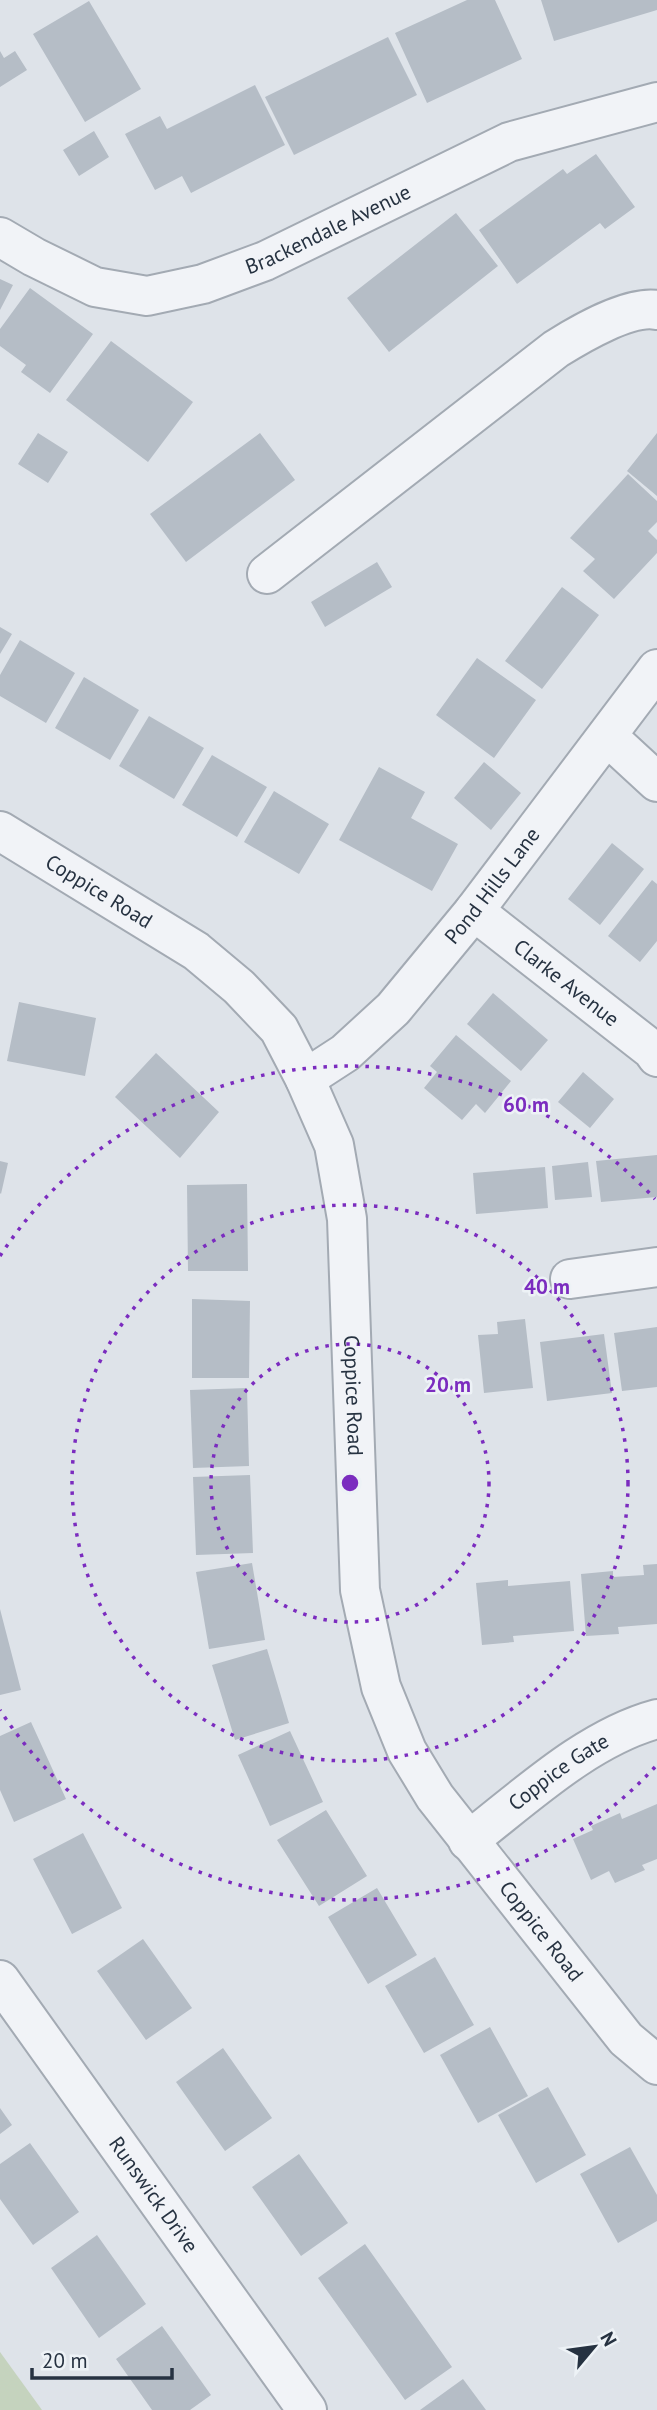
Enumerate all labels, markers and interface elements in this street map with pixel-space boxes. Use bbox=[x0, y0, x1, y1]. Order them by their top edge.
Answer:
street label: Brackendale Avenue bbox=[242, 178, 415, 280]
street label: Pond Hills Lane bbox=[438, 822, 545, 949]
street label: Coppice Road bbox=[41, 848, 158, 934]
street label: Clarke Avenue bbox=[508, 933, 625, 1032]
text: 60 m bbox=[503, 1091, 549, 1118]
text: 40 m bbox=[524, 1273, 570, 1300]
street label: Coppice Road bbox=[338, 1335, 369, 1456]
text: 20 m bbox=[425, 1371, 471, 1398]
centre of rings bbox=[338, 1471, 362, 1495]
street label: Coppice Gate bbox=[503, 1727, 613, 1817]
street label: Coppice Road bbox=[493, 1875, 589, 1987]
street label: Runswick Drive bbox=[103, 2131, 205, 2258]
north arrow bbox=[559, 2312, 629, 2382]
text: N bbox=[595, 2327, 622, 2350]
scale bar bbox=[32, 2336, 172, 2380]
text: 20 m bbox=[42, 2347, 88, 2374]

